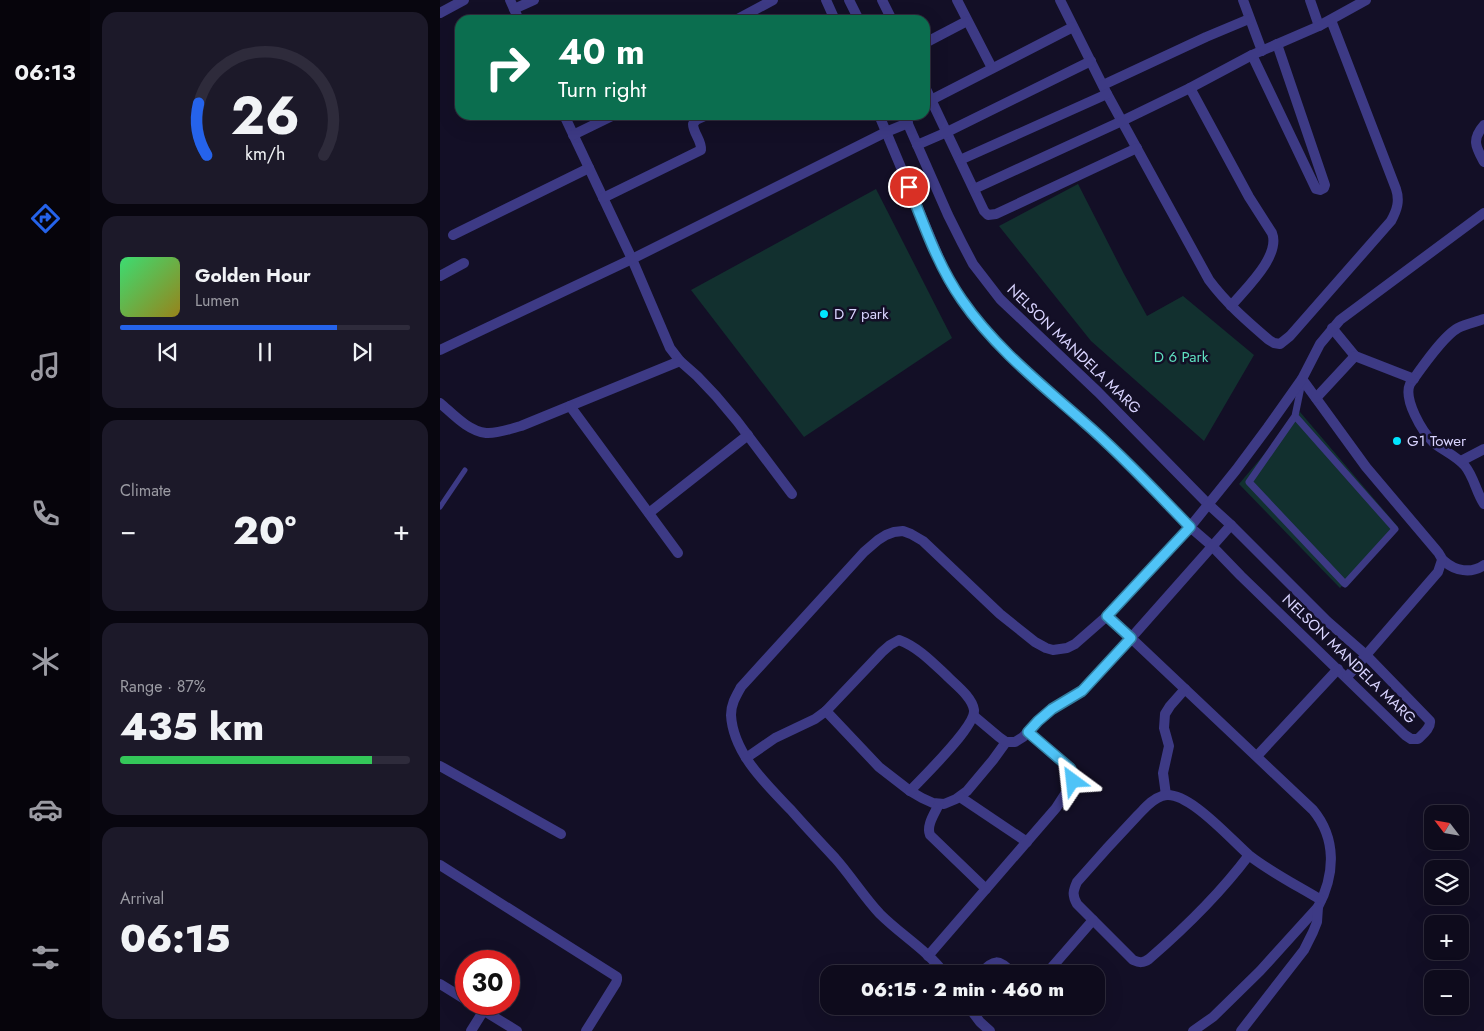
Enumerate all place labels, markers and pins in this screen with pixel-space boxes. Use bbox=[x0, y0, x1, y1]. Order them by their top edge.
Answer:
pin bbox=[888, 166, 930, 208]
place label: D 7 park bbox=[834, 303, 889, 325]
marker: D 7 park bbox=[818, 308, 830, 320]
place label: G1 Tower bbox=[1407, 430, 1467, 452]
marker: G1 Tower bbox=[1391, 435, 1403, 447]

